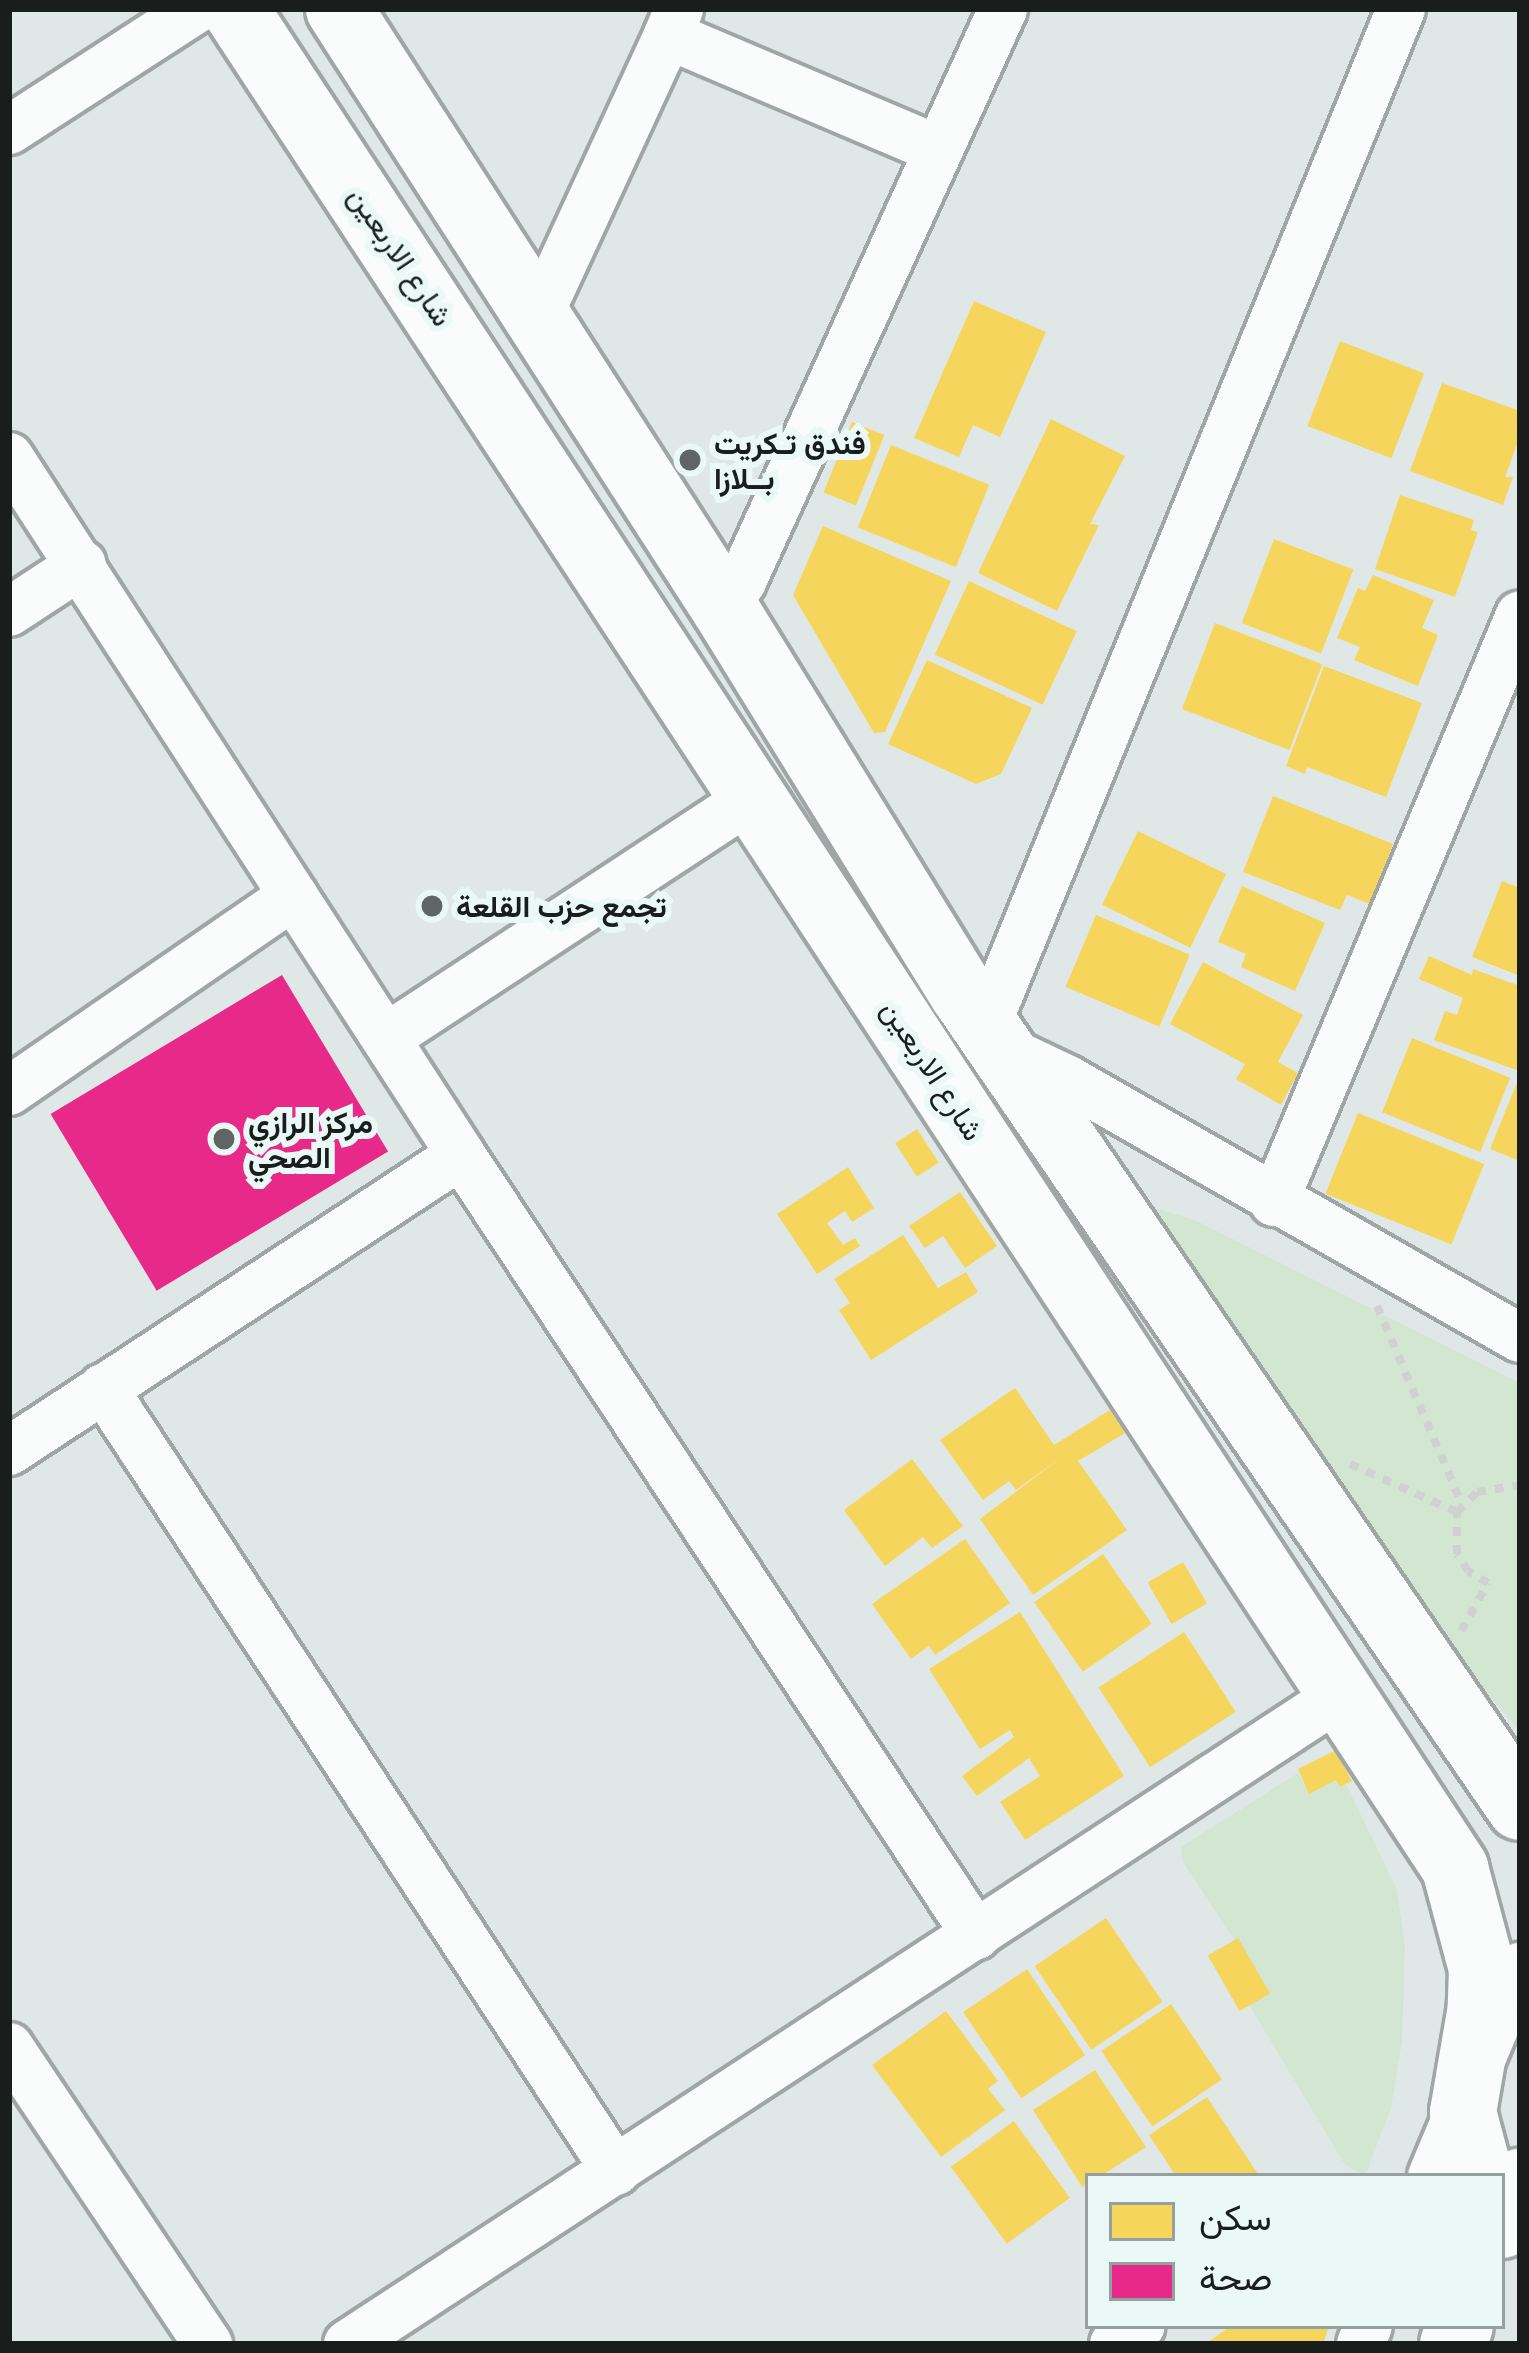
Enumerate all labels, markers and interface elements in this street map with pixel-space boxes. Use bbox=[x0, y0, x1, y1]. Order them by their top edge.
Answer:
street label: شارع الاربعين bbox=[341, 179, 461, 333]
place label: فندق تـكريت بــلازا bbox=[714, 425, 866, 496]
marker: فندق تـكريت بــلازا bbox=[677, 447, 703, 473]
place label: تجمع حزب القلعة bbox=[456, 888, 667, 924]
marker: تجمع حزب القلعة bbox=[419, 893, 445, 919]
street label: شارع الاربعين bbox=[874, 993, 992, 1147]
place label: مركز الرازي الصحي bbox=[248, 1104, 373, 1174]
marker: مركز الرازي الصحي bbox=[211, 1126, 237, 1152]
legend bbox=[1085, 2173, 1505, 2329]
text: سكن bbox=[1199, 2195, 1272, 2240]
text: صحة bbox=[1199, 2255, 1272, 2300]

